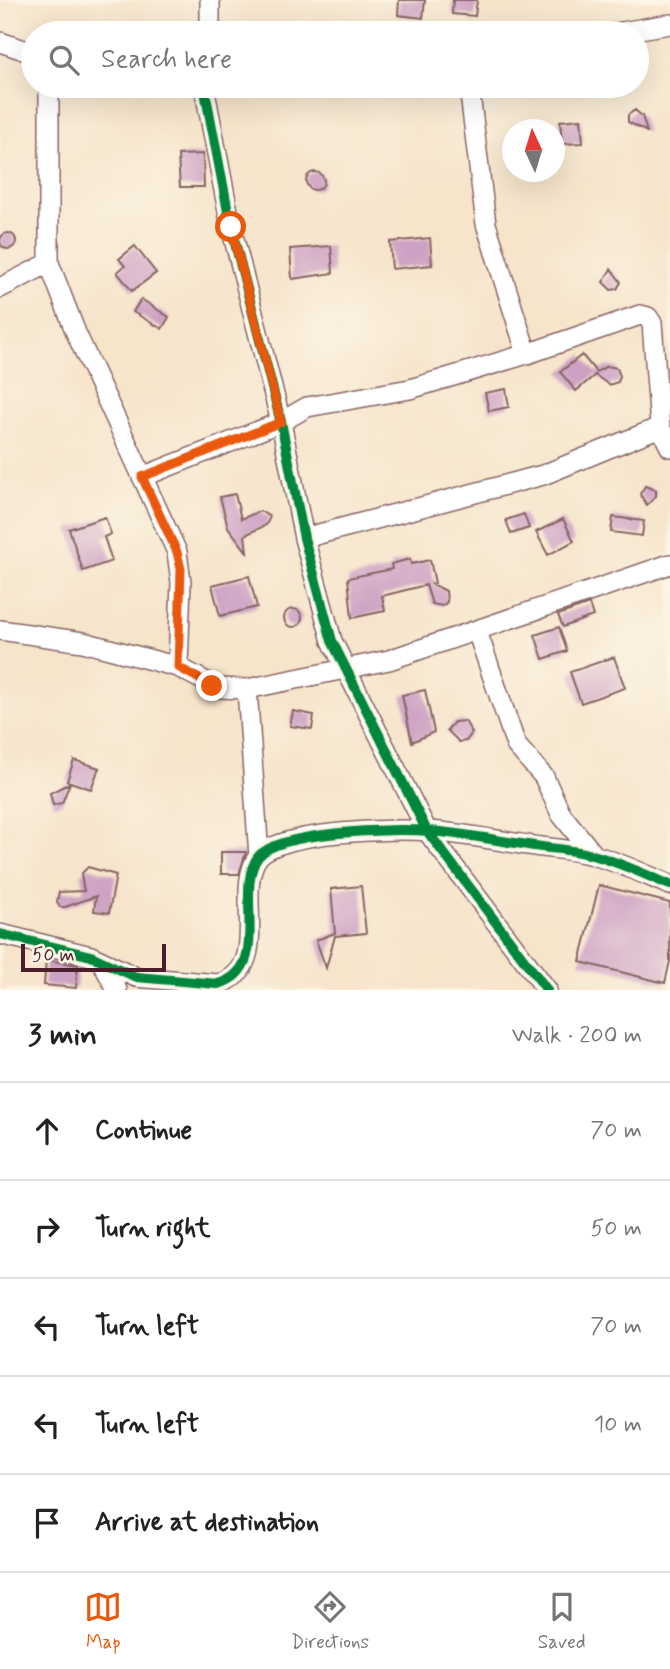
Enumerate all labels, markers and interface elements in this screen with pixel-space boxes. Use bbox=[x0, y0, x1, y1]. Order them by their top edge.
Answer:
search box bbox=[21, 21, 649, 98]
icon: search bbox=[45, 41, 83, 79]
text: Search here bbox=[101, 43, 232, 77]
north arrow bbox=[502, 119, 565, 182]
route start bbox=[215, 211, 246, 242]
route end bbox=[196, 670, 227, 701]
scale bar bbox=[21, 941, 166, 973]
text: 50 m bbox=[32, 943, 75, 968]
text: 3 min bbox=[28, 1016, 97, 1055]
text: Walk · 200 m bbox=[512, 1021, 642, 1051]
icon: ahead bbox=[28, 1112, 66, 1150]
text: Continue bbox=[95, 1114, 192, 1148]
text: 70 m bbox=[590, 1116, 642, 1146]
icon: right bbox=[28, 1210, 66, 1248]
text: Turn right bbox=[95, 1212, 211, 1246]
text: 50 m bbox=[591, 1214, 642, 1244]
icon: left bbox=[28, 1308, 66, 1346]
text: Turn left bbox=[95, 1310, 199, 1344]
text: 70 m bbox=[590, 1312, 642, 1342]
icon: left bbox=[28, 1406, 66, 1444]
text: Turn left bbox=[95, 1408, 199, 1442]
text: 10 m bbox=[594, 1410, 642, 1440]
icon: arrive bbox=[28, 1504, 66, 1542]
text: Arrive at destination bbox=[95, 1506, 319, 1540]
tab: Map bbox=[84, 1588, 122, 1655]
tab: Directions bbox=[291, 1588, 369, 1655]
tab: Saved bbox=[538, 1588, 586, 1655]

